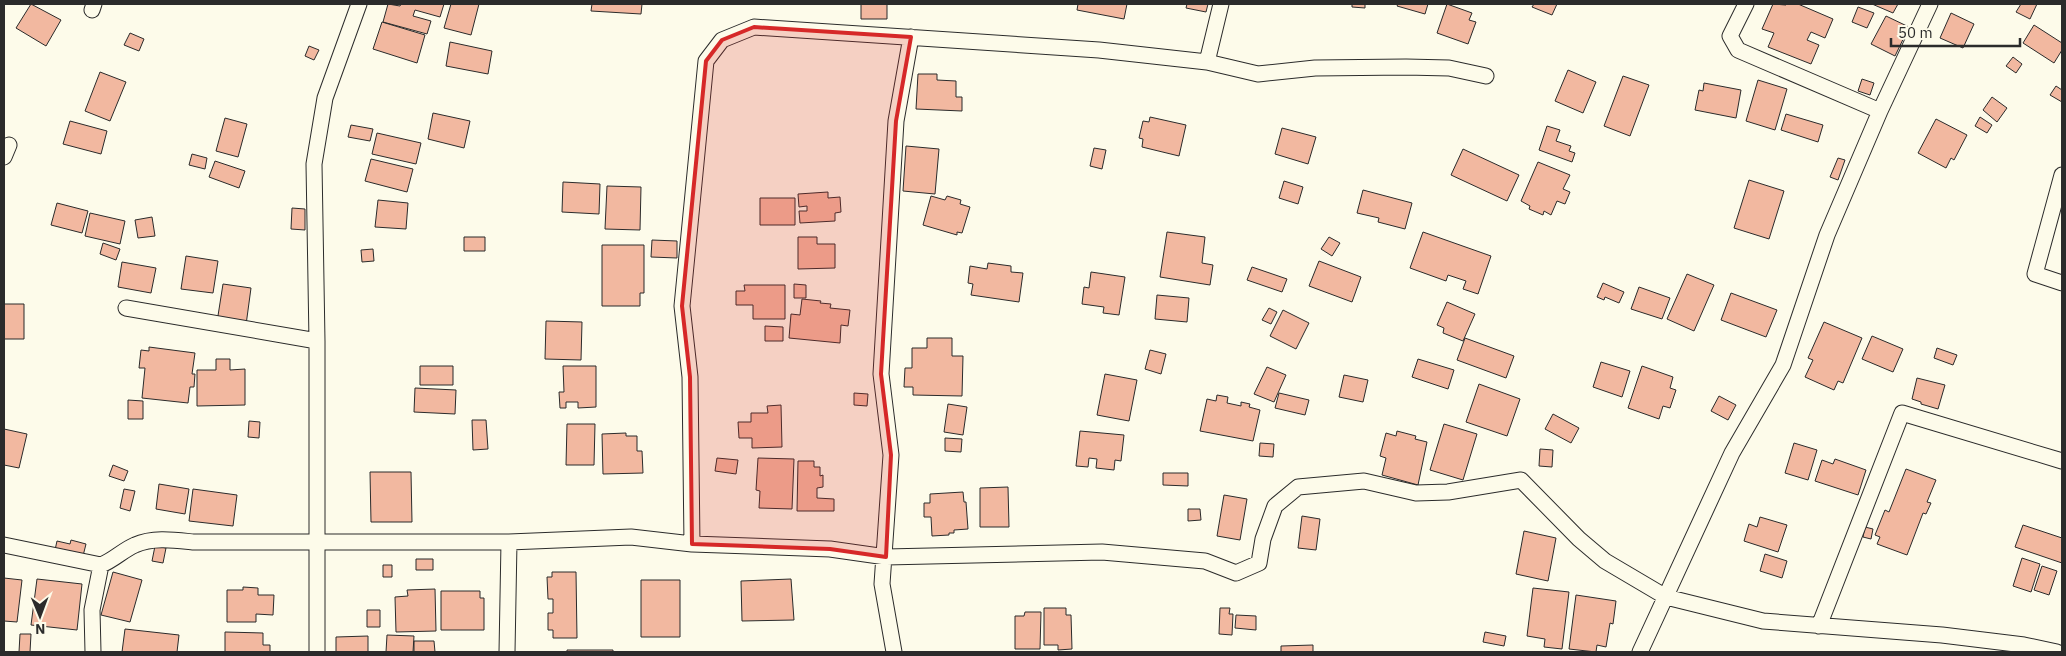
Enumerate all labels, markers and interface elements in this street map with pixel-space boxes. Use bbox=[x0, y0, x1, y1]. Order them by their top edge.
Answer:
scale bar bbox=[1891, 15, 2020, 47]
text: 50 m bbox=[1898, 23, 1933, 42]
north arrow bbox=[15, 591, 65, 641]
text: N bbox=[35, 620, 45, 638]

